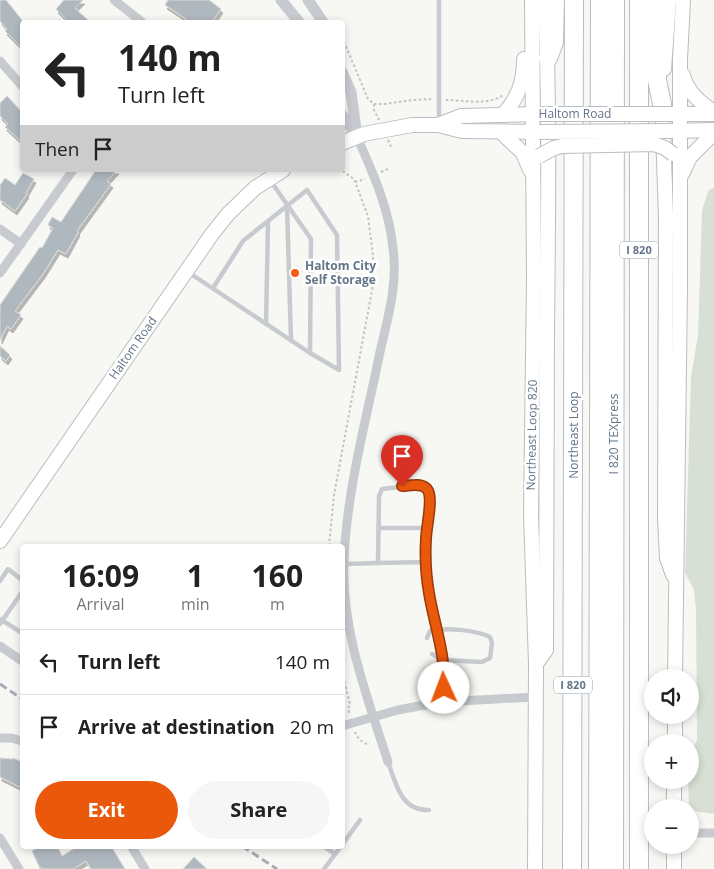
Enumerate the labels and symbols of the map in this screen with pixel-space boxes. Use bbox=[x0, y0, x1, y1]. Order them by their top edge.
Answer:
street label: Haltom Road bbox=[539, 105, 611, 122]
road number: I 820 bbox=[620, 242, 658, 258]
place label: Haltom City Self Storage bbox=[305, 257, 376, 288]
marker: Haltom City Self Storage bbox=[289, 267, 301, 279]
street label: Haltom Road bbox=[105, 313, 160, 382]
street label: Northeast Loop 820 bbox=[522, 379, 541, 491]
street label: Northeast Loop bbox=[565, 391, 582, 479]
street label: I 820 TEXpress bbox=[605, 393, 622, 474]
pin bbox=[381, 435, 423, 486]
position arrow bbox=[417, 661, 469, 713]
road number: I 820 bbox=[554, 676, 592, 694]

